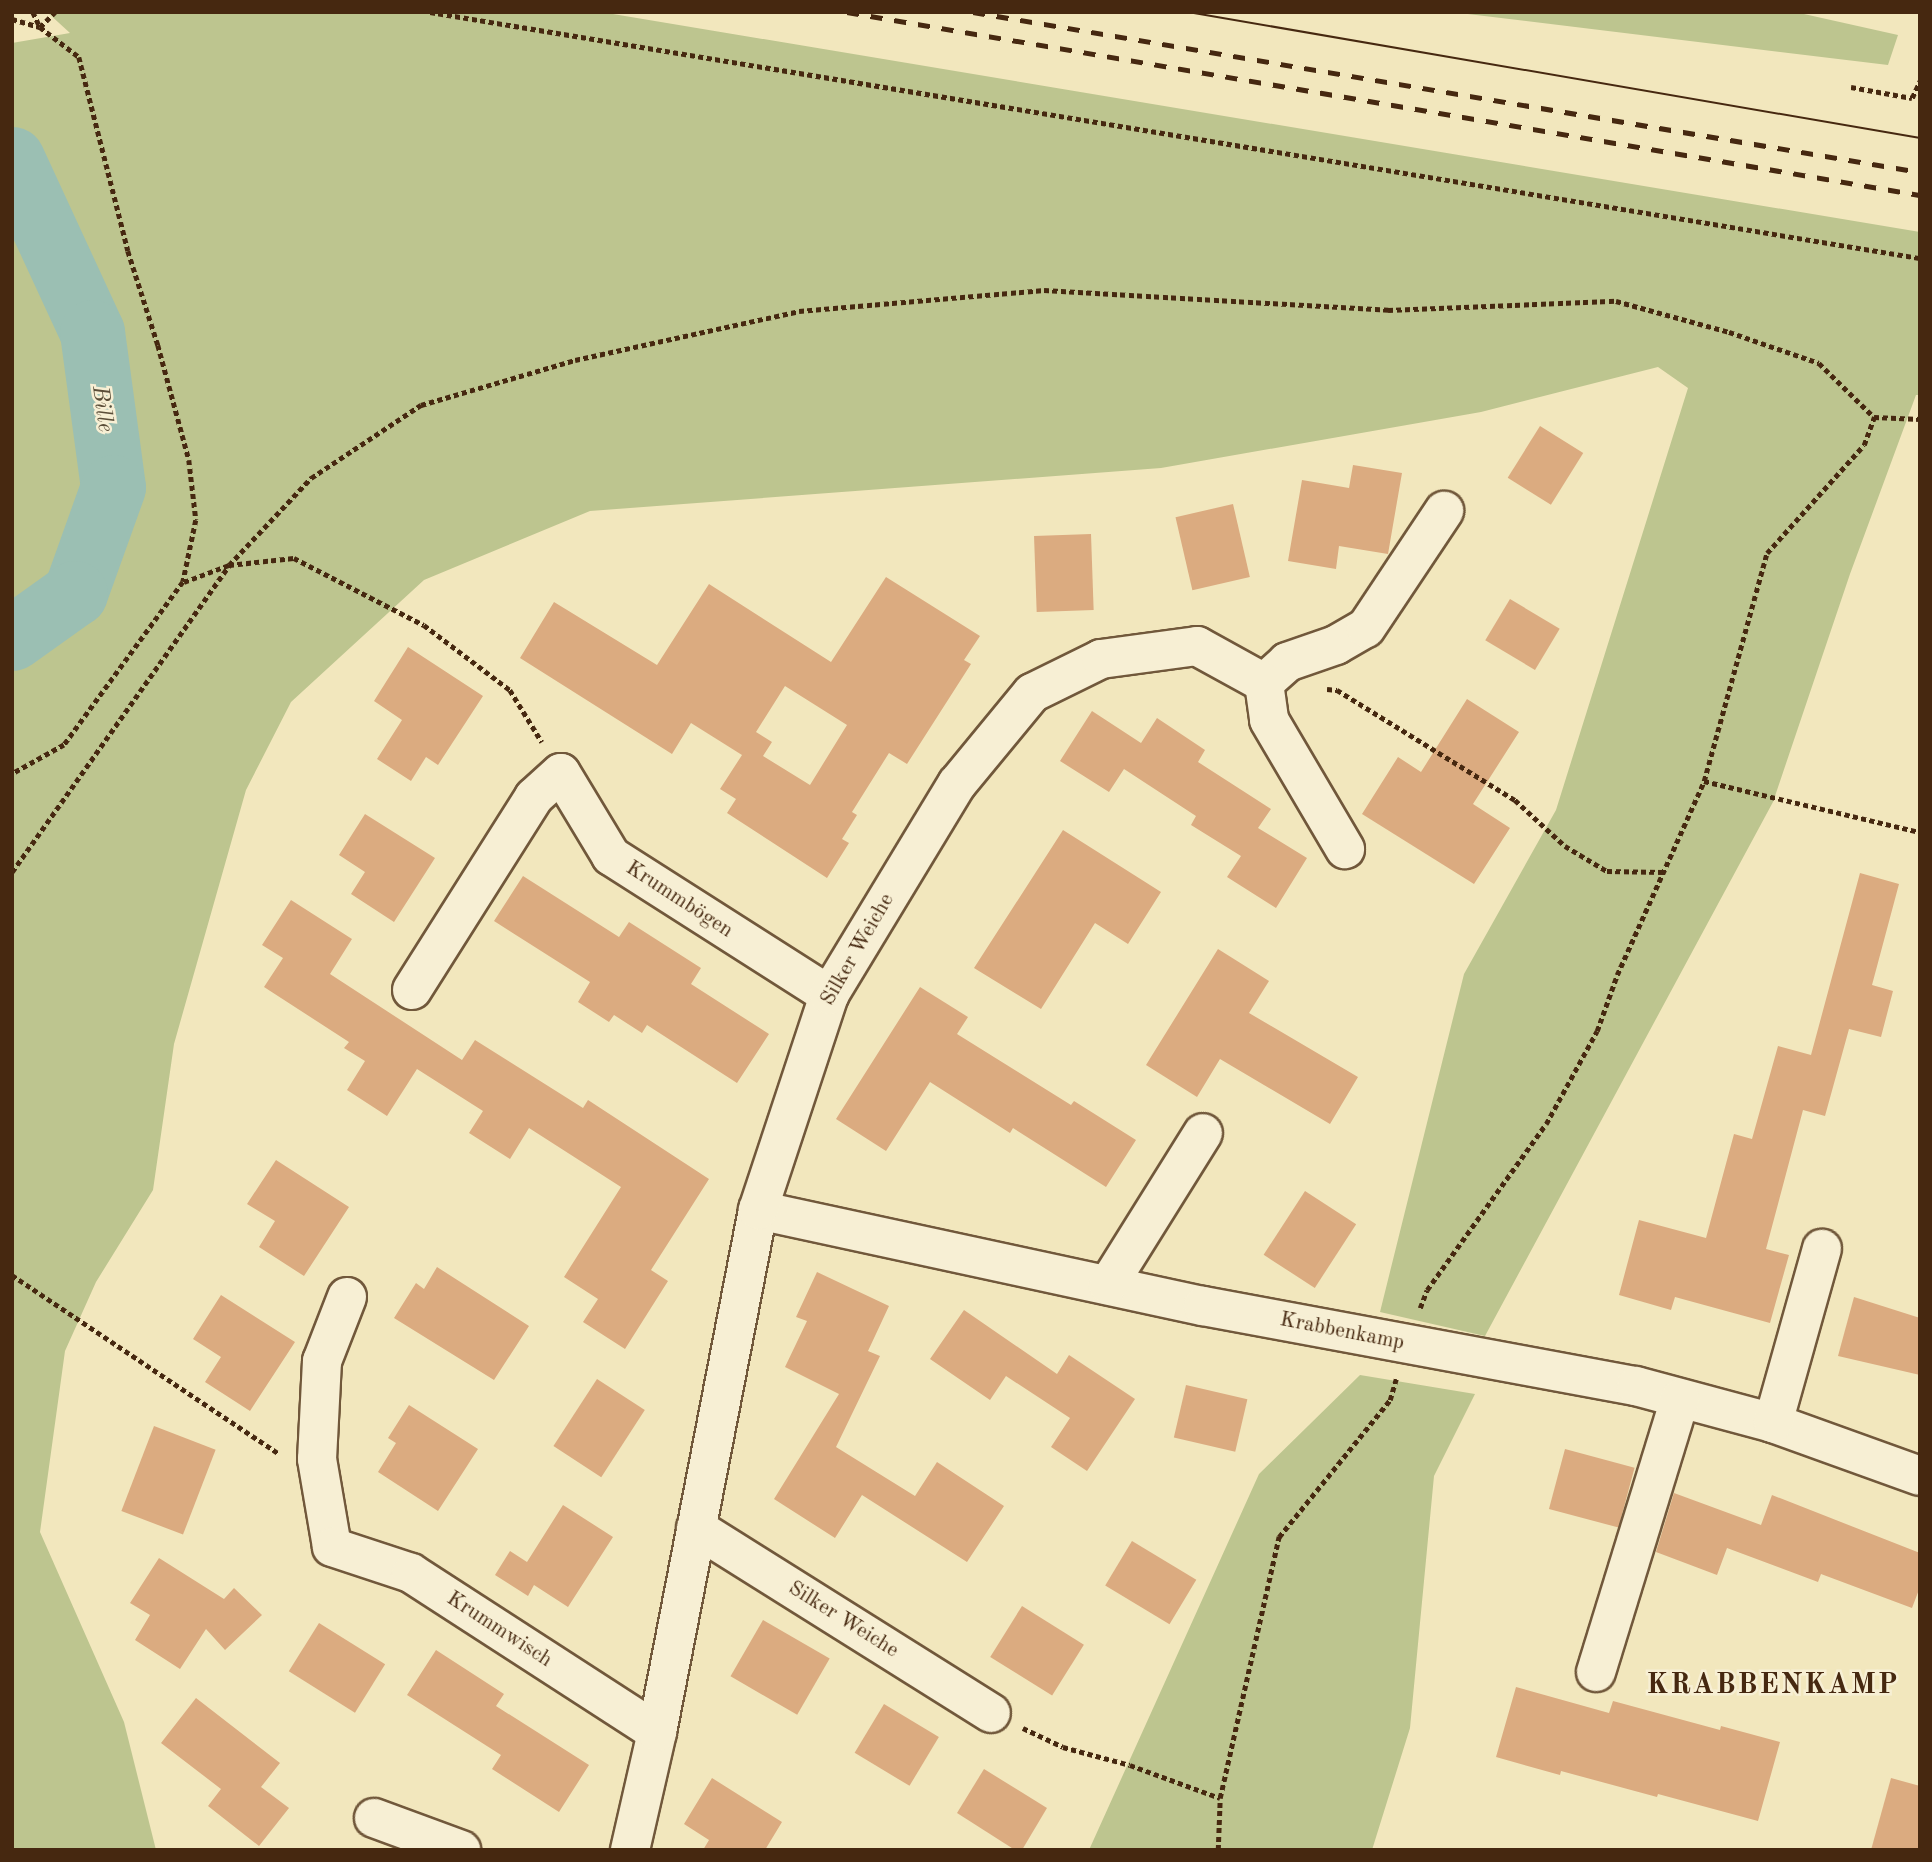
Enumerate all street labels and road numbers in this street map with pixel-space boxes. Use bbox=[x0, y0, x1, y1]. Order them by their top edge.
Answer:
street label: Krummbögen bbox=[621, 856, 737, 944]
street label: Silker Weiche bbox=[816, 889, 900, 1011]
street label: Krabbenkamp bbox=[1278, 1308, 1406, 1356]
street label: Silker Weiche bbox=[783, 1576, 903, 1664]
street label: Krummwisch bbox=[442, 1587, 556, 1673]

